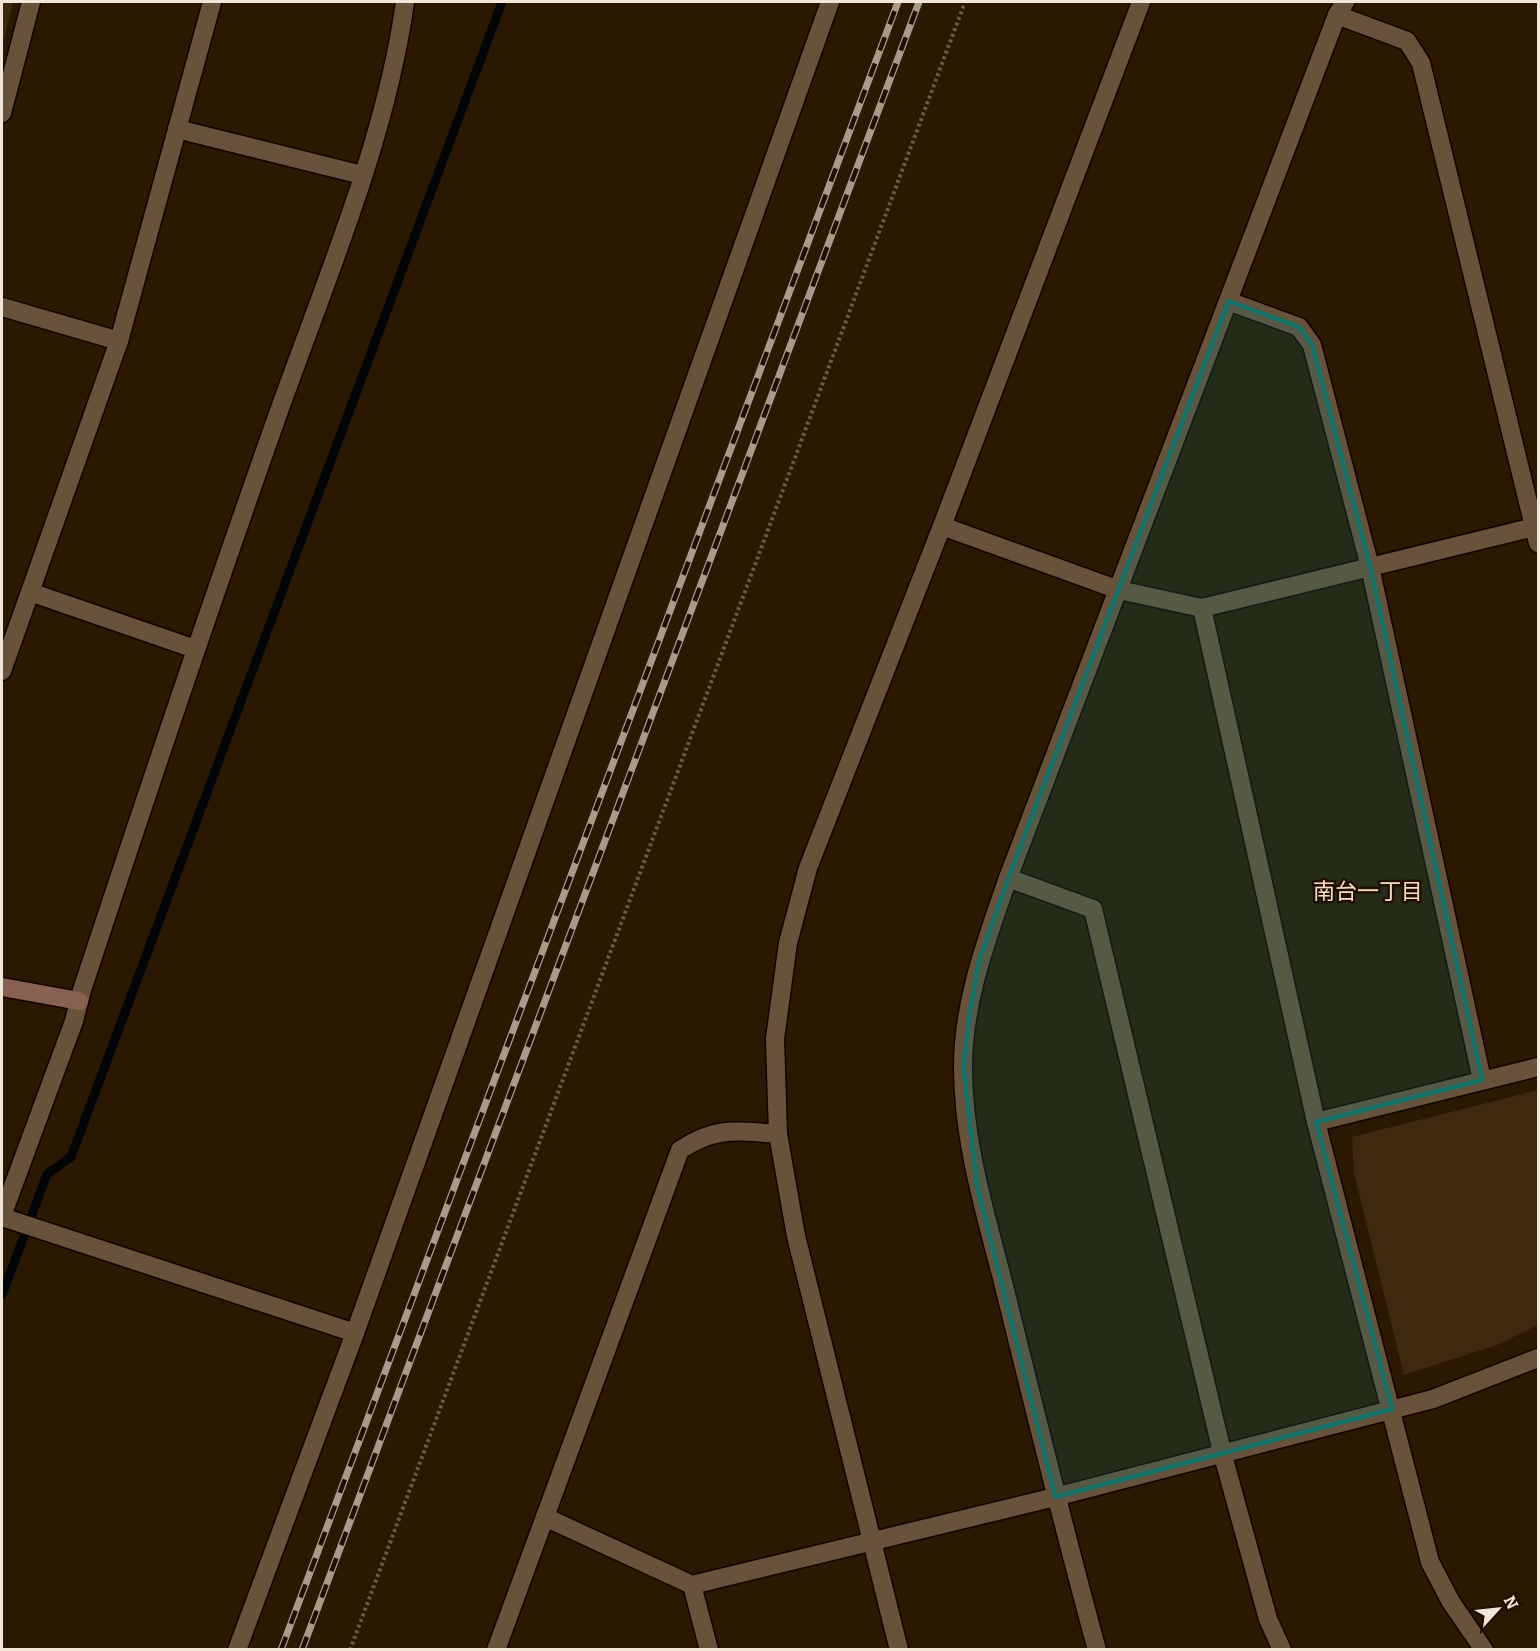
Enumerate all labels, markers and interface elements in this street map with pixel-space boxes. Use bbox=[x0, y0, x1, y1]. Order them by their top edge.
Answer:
district label: 南台一丁目 bbox=[1313, 878, 1423, 905]
north arrow bbox=[1468, 1579, 1528, 1639]
text: N bbox=[1500, 1593, 1522, 1612]

